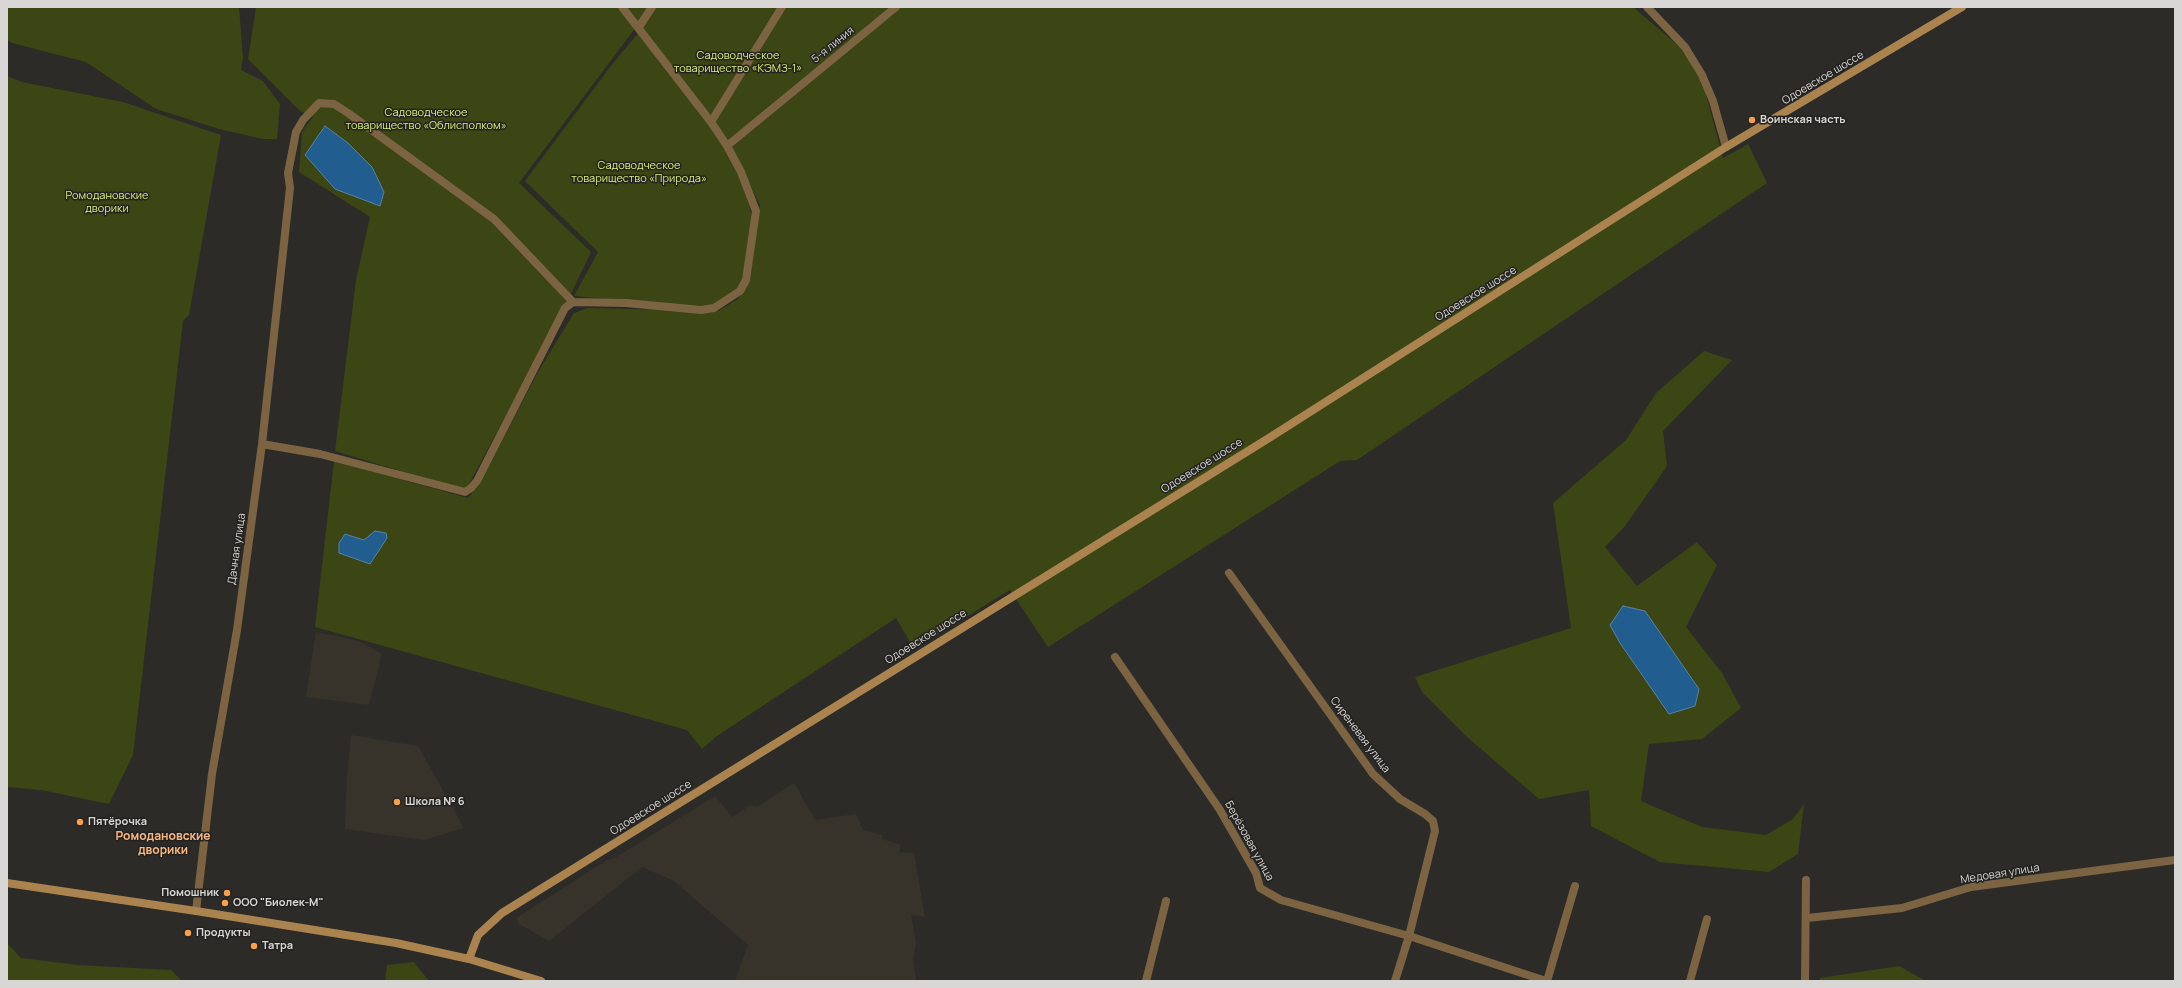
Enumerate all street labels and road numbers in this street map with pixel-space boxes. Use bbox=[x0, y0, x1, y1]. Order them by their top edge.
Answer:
street label: 5-я линия bbox=[809, 24, 857, 66]
street label: Одоевское шоссе bbox=[1780, 48, 1866, 108]
street label: Одоевское шоссе bbox=[1433, 264, 1519, 324]
street label: Одоевское шоссе bbox=[1159, 436, 1245, 496]
street label: Дачная улица bbox=[225, 512, 249, 586]
street label: Одоевское шоссе bbox=[883, 607, 969, 667]
street label: Сиреневая улица bbox=[1327, 695, 1393, 775]
street label: Одоевское шоссе bbox=[608, 778, 694, 838]
street label: Берёзовая улица bbox=[1222, 799, 1276, 883]
street label: Медовая улица bbox=[1959, 861, 2041, 887]

